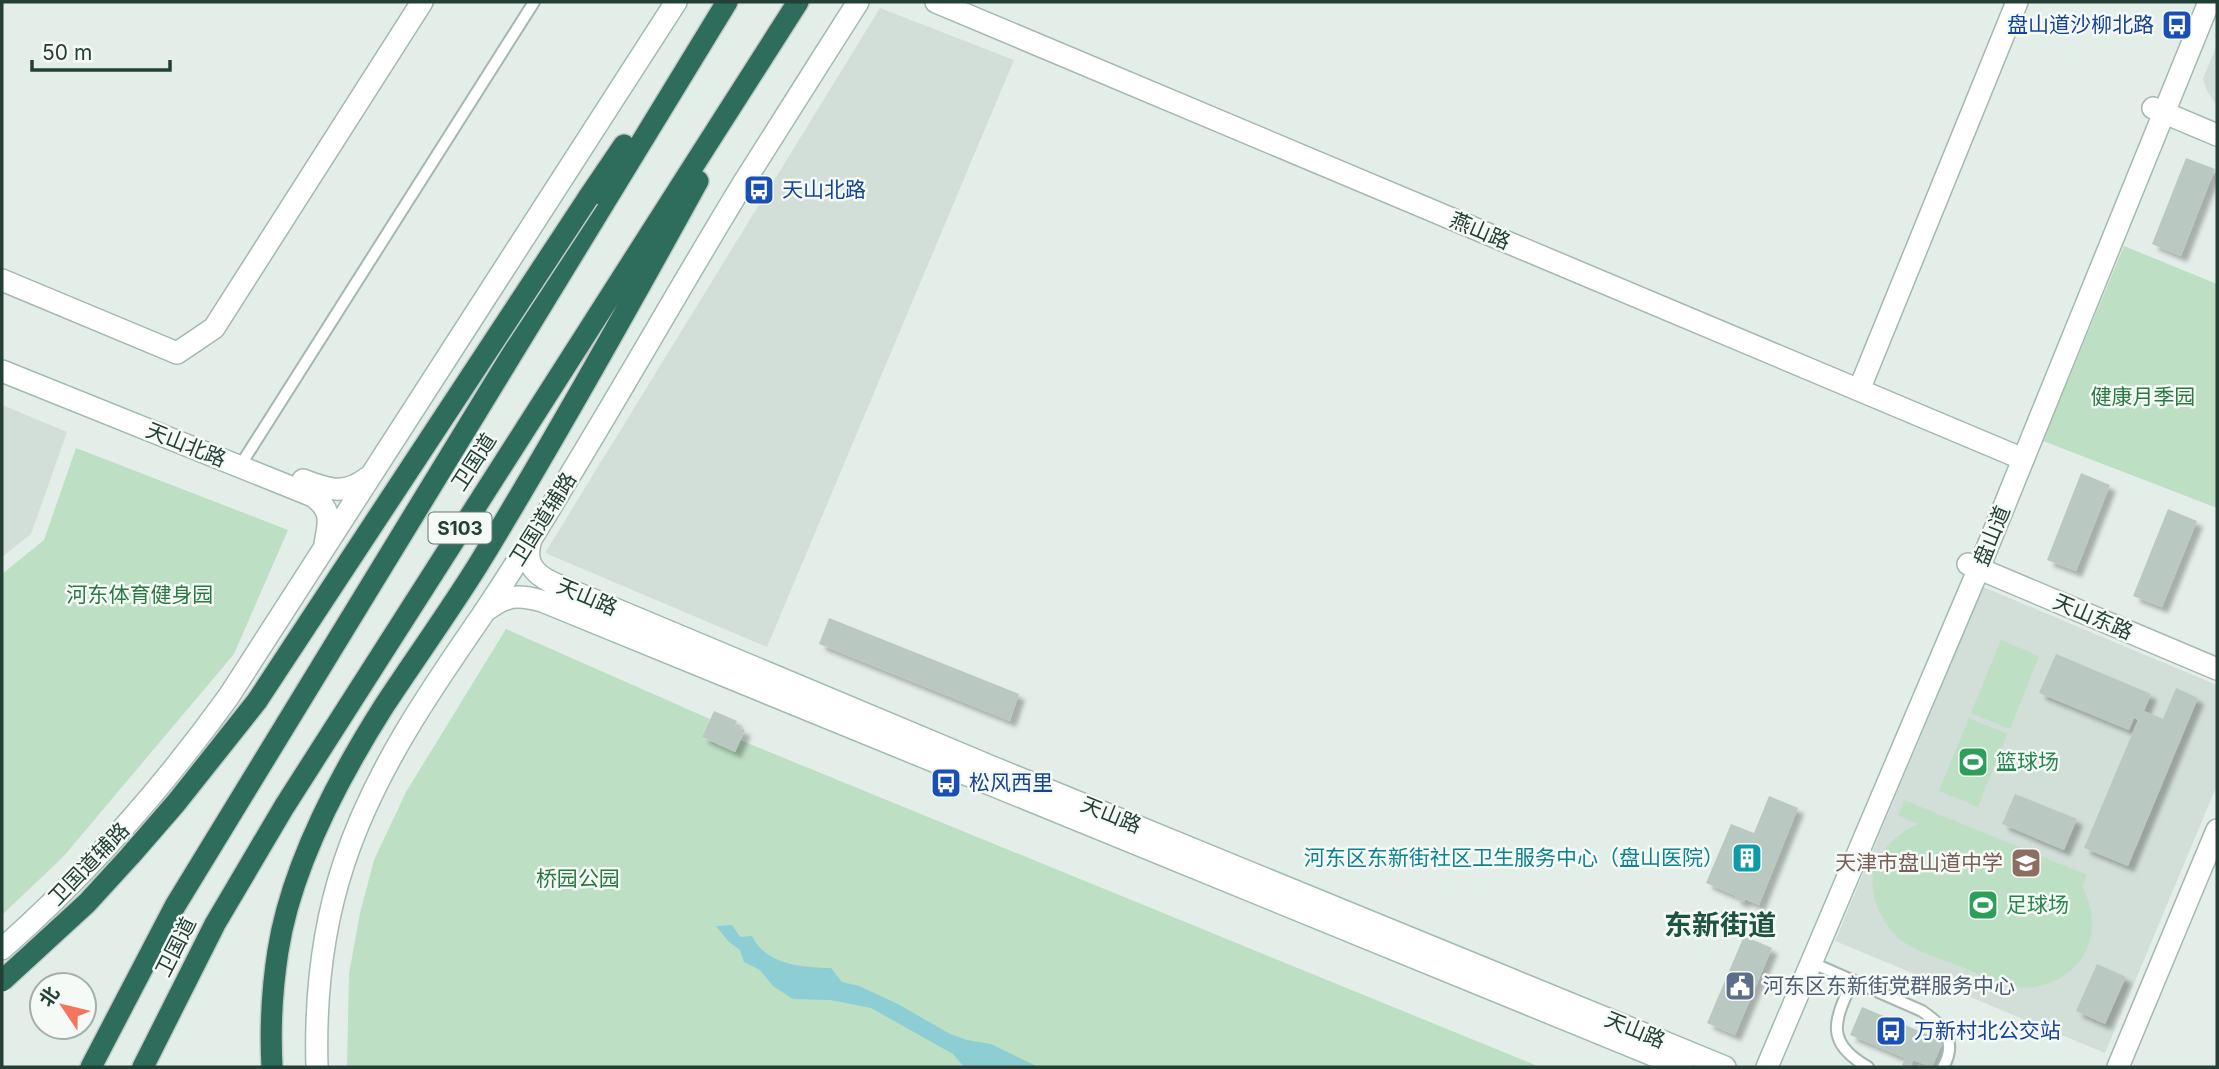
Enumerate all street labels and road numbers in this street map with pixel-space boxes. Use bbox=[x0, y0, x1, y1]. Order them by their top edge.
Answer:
street label: 燕山路 bbox=[1446, 207, 1514, 254]
street label: 天山北路 bbox=[143, 417, 230, 472]
street label: 卫国道 bbox=[446, 429, 501, 495]
street label: 卫国道辅路 bbox=[504, 468, 581, 570]
street label: 盘山道 bbox=[1968, 502, 2015, 570]
road number: S103 bbox=[428, 512, 491, 544]
street label: 天山路 bbox=[553, 573, 621, 620]
street label: 天山东路 bbox=[2050, 589, 2137, 644]
street label: 天山路 bbox=[1077, 791, 1145, 838]
street label: 卫国道辅路 bbox=[43, 817, 134, 910]
street label: 卫国道 bbox=[150, 913, 201, 981]
street label: 天山路 bbox=[1601, 1006, 1669, 1053]

